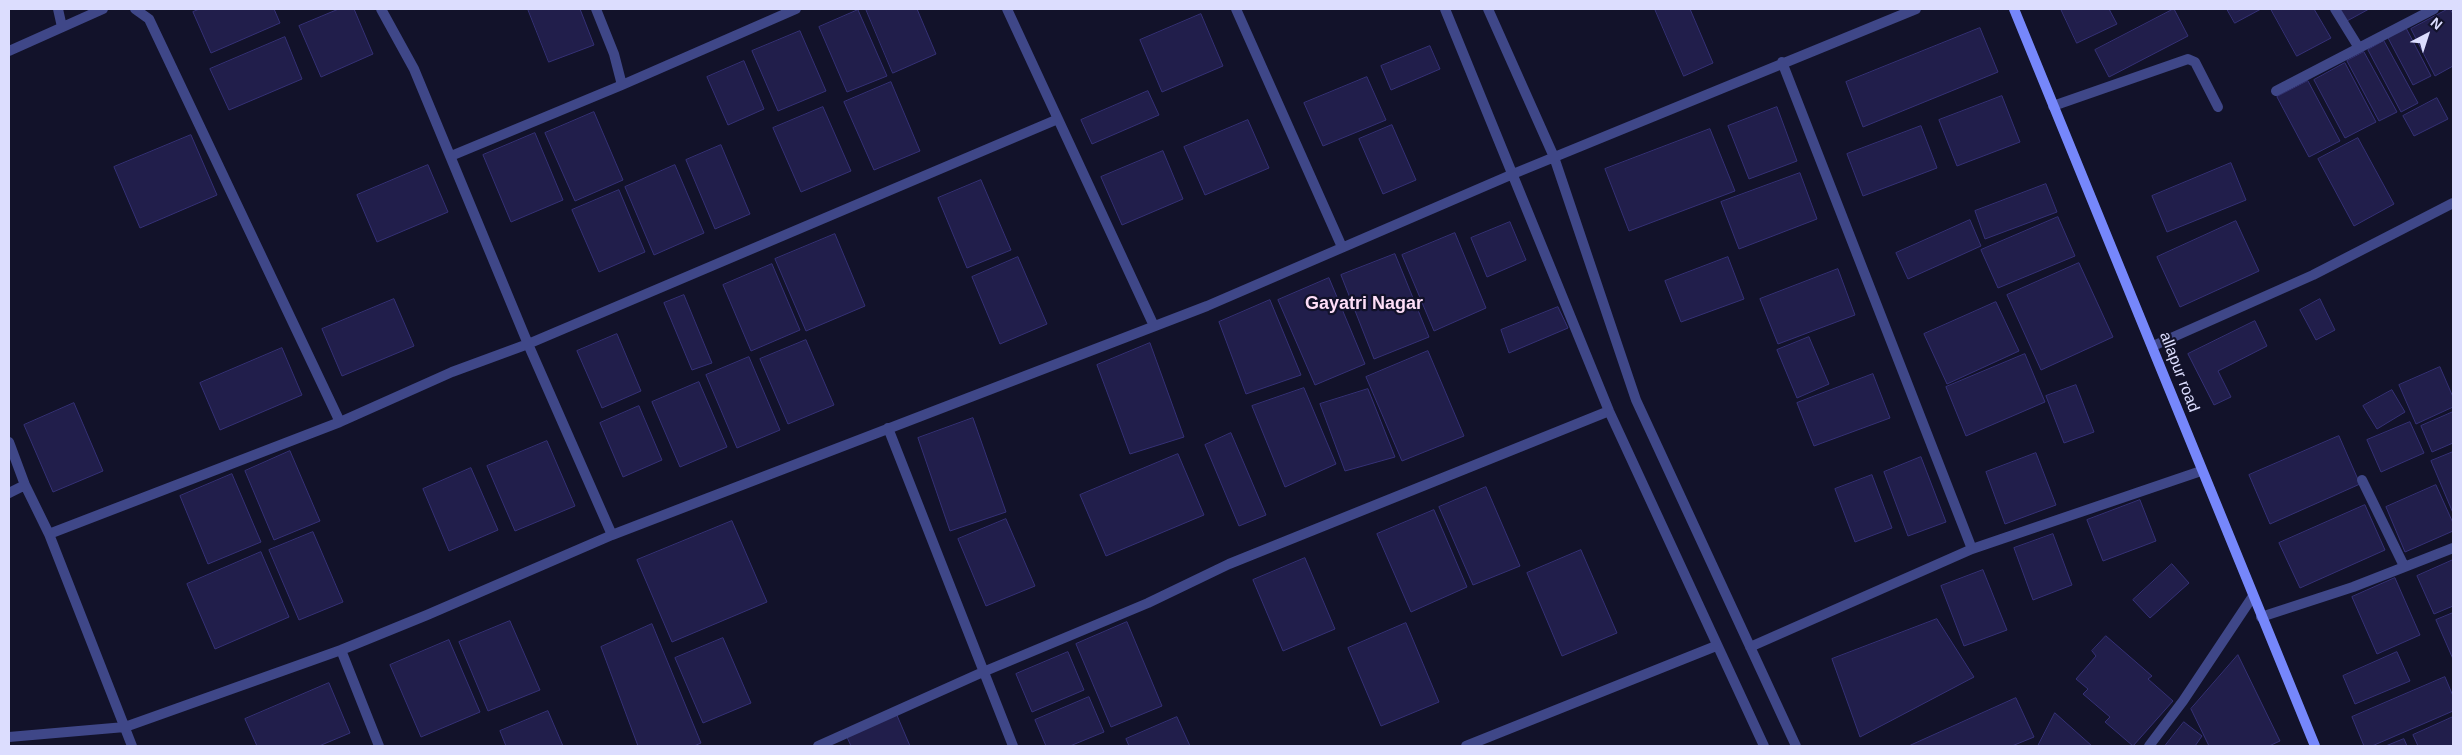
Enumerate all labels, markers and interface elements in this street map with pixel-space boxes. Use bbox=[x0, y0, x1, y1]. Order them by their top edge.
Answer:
north arrow bbox=[2402, 10, 2452, 60]
text: N bbox=[2428, 14, 2446, 33]
district label: Gayatri Nagar bbox=[1305, 293, 1423, 315]
street label: allapur road bbox=[2155, 329, 2203, 415]

